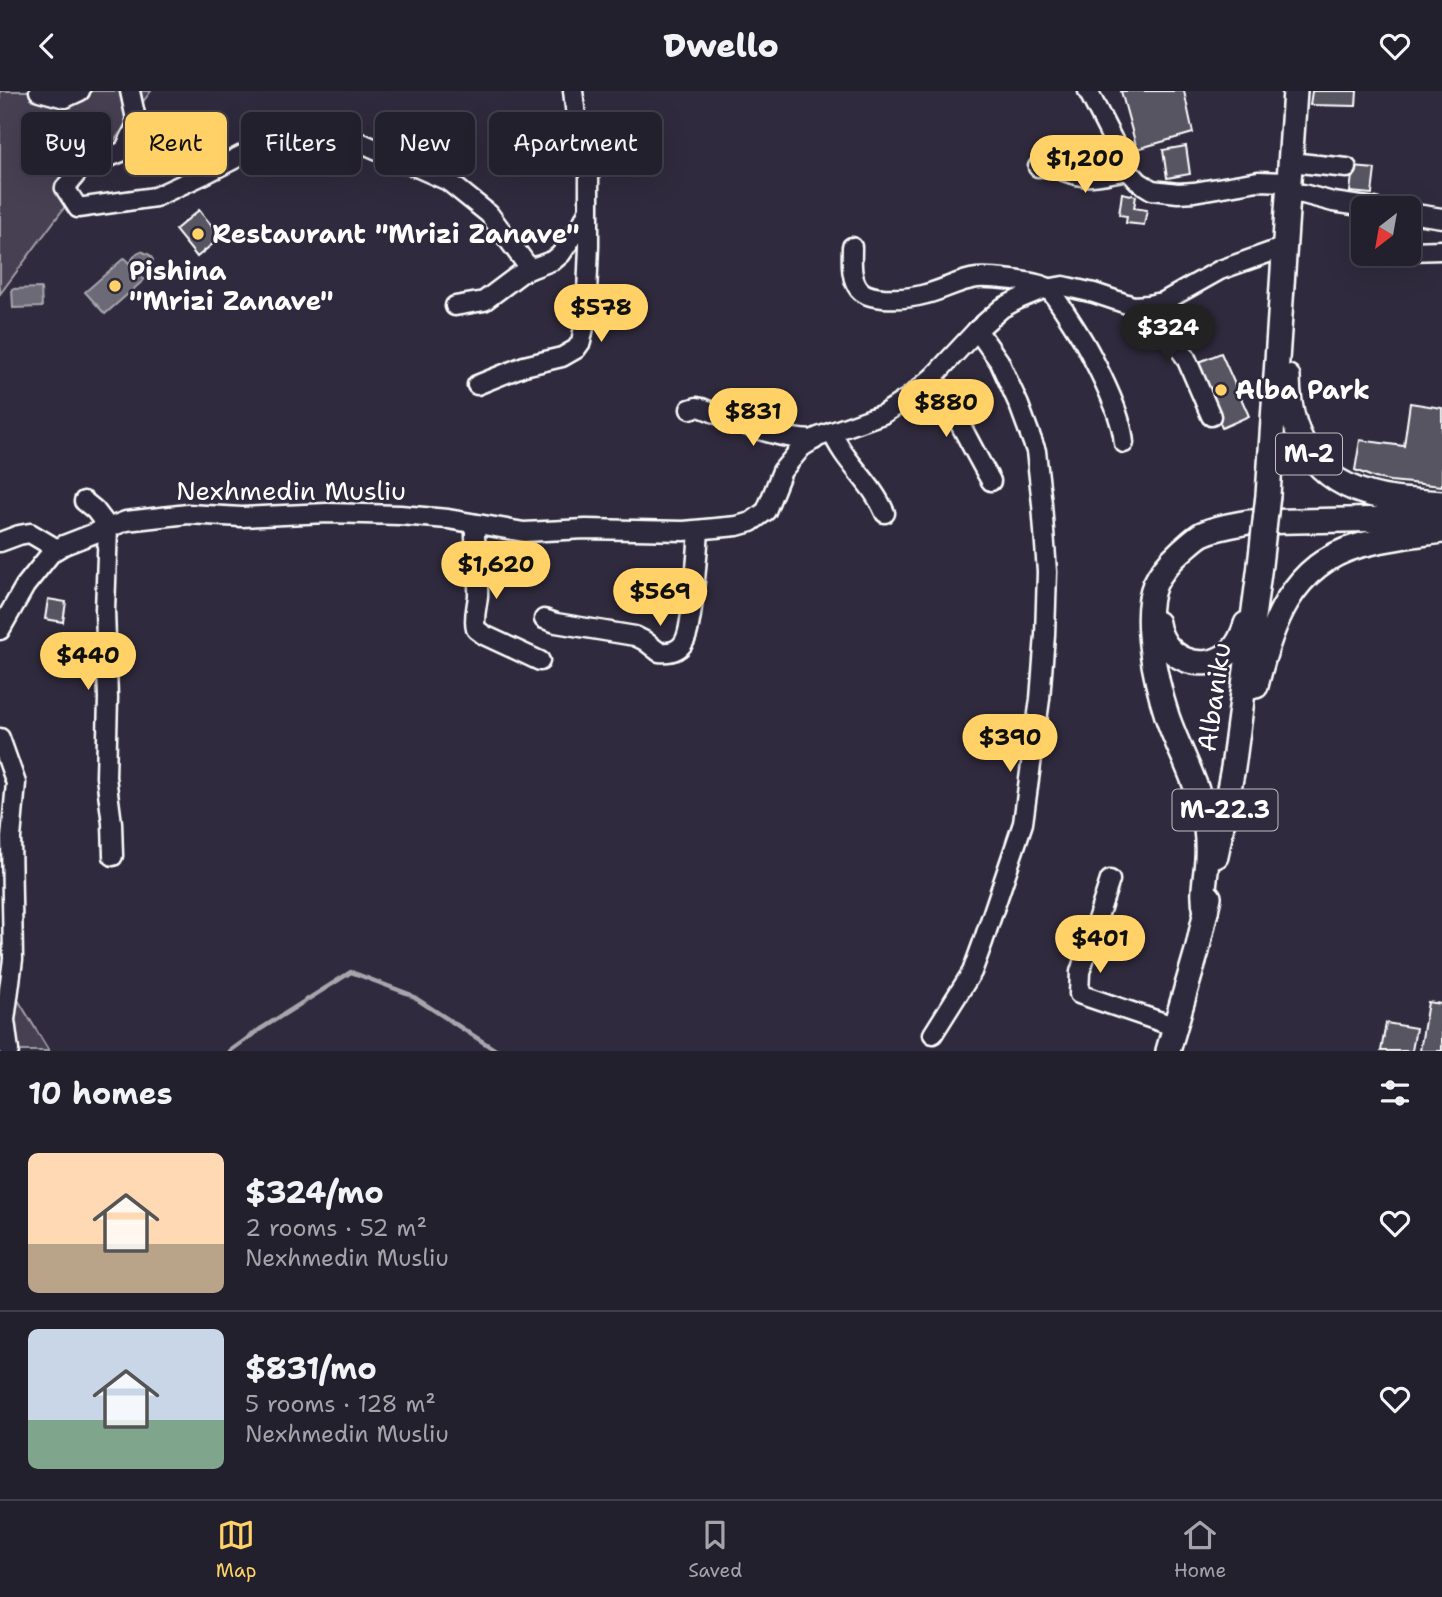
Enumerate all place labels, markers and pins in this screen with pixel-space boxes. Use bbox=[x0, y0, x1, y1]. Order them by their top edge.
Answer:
pin: $1,200 bbox=[1028, 135, 1142, 195]
place label: Restaurant "Mrizi Zanave" bbox=[212, 216, 580, 251]
marker: Restaurant "Mrizi Zanave" bbox=[190, 226, 206, 242]
place label: Pishina "Mrizi Zanave" bbox=[129, 253, 334, 318]
marker: Pishina "Mrizi Zanave" bbox=[107, 278, 123, 294]
pin: $578 bbox=[560, 285, 642, 344]
pin: $324 bbox=[1127, 305, 1209, 364]
place label: Alba Park bbox=[1235, 372, 1370, 407]
pin: $880 bbox=[905, 379, 987, 439]
marker: Alba Park bbox=[1213, 382, 1229, 398]
pin: $831 bbox=[712, 389, 794, 448]
pin: $1,620 bbox=[439, 541, 553, 601]
pin: $569 bbox=[619, 568, 701, 628]
pin: $440 bbox=[47, 633, 129, 692]
pin: $390 bbox=[969, 715, 1051, 774]
pin: $401 bbox=[1059, 915, 1141, 975]

